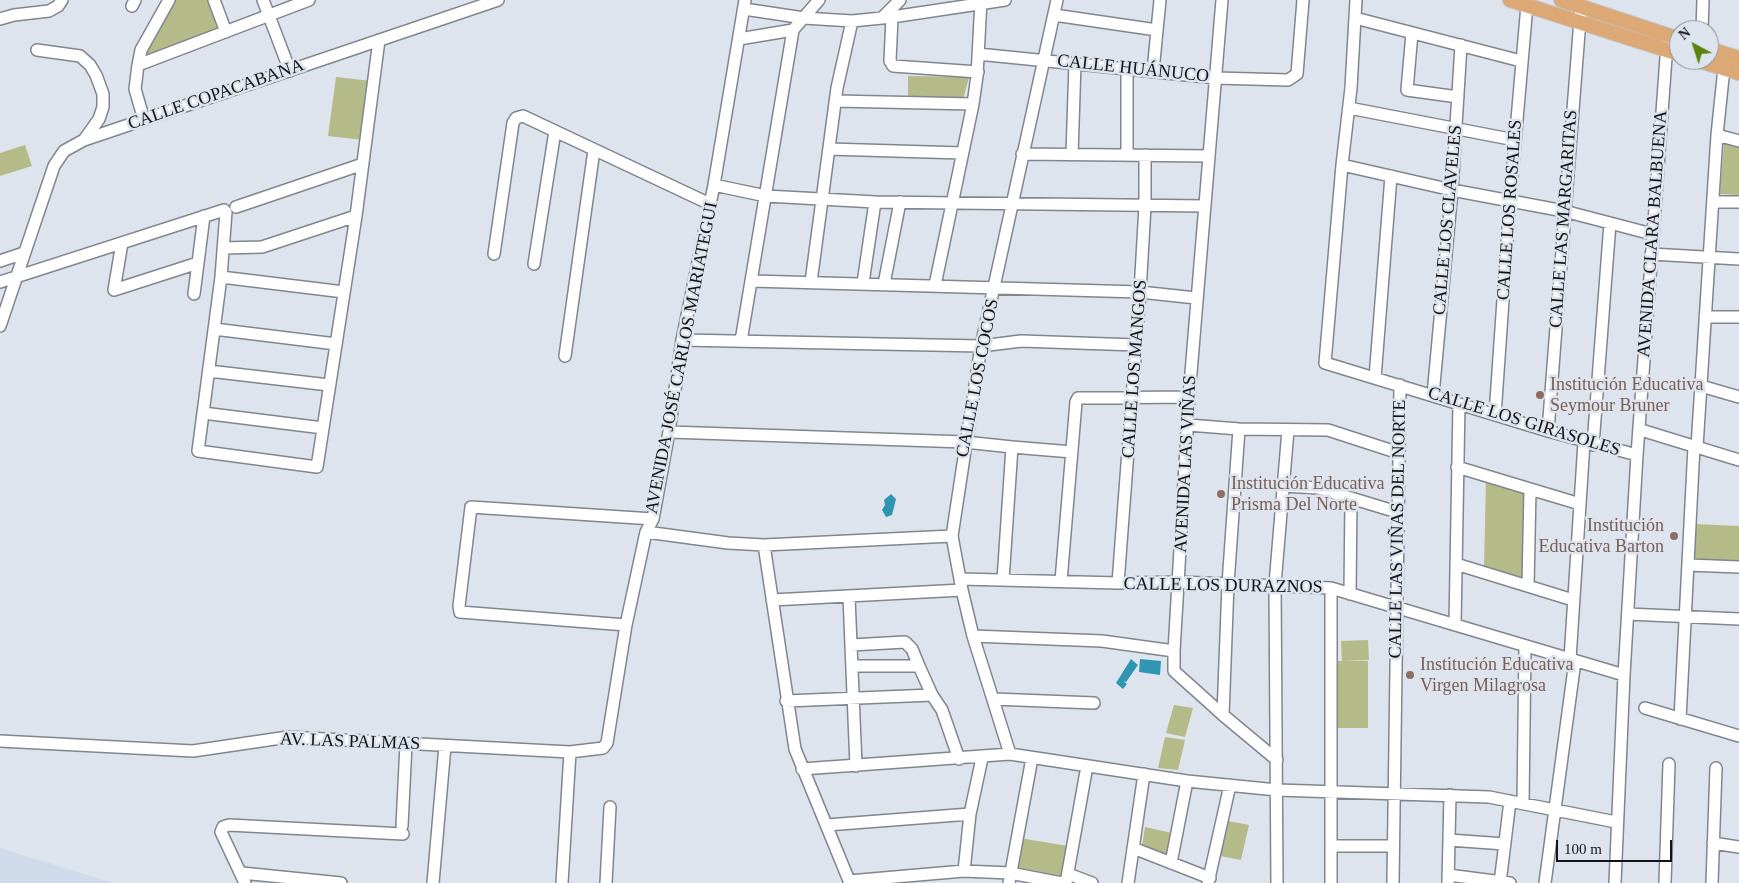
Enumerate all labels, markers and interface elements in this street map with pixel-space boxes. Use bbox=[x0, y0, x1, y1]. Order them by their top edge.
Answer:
north arrow bbox=[1669, 20, 1719, 70]
text: N bbox=[1676, 25, 1693, 43]
street label: CALLE HUÁNUCO bbox=[1056, 50, 1210, 88]
street label: CALLE COPACABANA bbox=[125, 55, 307, 135]
street label: CALLE LAS MARGARITAS bbox=[1546, 109, 1582, 329]
street label: AVENIDA CLARA BALBUENA bbox=[1634, 110, 1672, 358]
street label: CALLE LOS ROSALES bbox=[1493, 119, 1527, 301]
street label: CALLE LOS CLAVELES bbox=[1429, 124, 1467, 316]
street label: AVENIDA JOSÉ CARLOS MARIATEGUI bbox=[641, 200, 723, 516]
street label: CALLE LOS MANGOS bbox=[1118, 279, 1152, 459]
street label: CALLE LOS COCOS bbox=[952, 297, 1004, 459]
place label: Institución Educativa Seymour Bruner bbox=[1550, 374, 1703, 416]
street label: AVENIDA LAS VIÑAS bbox=[1171, 375, 1201, 553]
street label: CALLE LOS GIRASOLES bbox=[1425, 382, 1623, 462]
marker: Institución Educativa Seymour Bruner bbox=[1534, 389, 1546, 401]
street label: CALLE LAS VIÑAS DEL NORTE bbox=[1385, 399, 1411, 659]
place label: Institución Educativa Prisma Del Norte bbox=[1231, 473, 1384, 516]
marker: Institución Educativa Prisma Del Norte bbox=[1215, 488, 1227, 500]
place label: Institución Educativa Barton bbox=[1539, 515, 1664, 558]
marker: Institución Educativa Barton bbox=[1668, 530, 1680, 542]
street label: CALLE LOS DURAZNOS bbox=[1123, 573, 1323, 599]
place label: Institución Educativa Virgen Milagrosa bbox=[1420, 654, 1573, 696]
marker: Institución Educativa Virgen Milagrosa bbox=[1404, 669, 1416, 681]
street label: AV. LAS PALMAS bbox=[280, 729, 420, 755]
scale bar bbox=[1559, 830, 1675, 862]
text: 100 m bbox=[1564, 841, 1602, 857]

